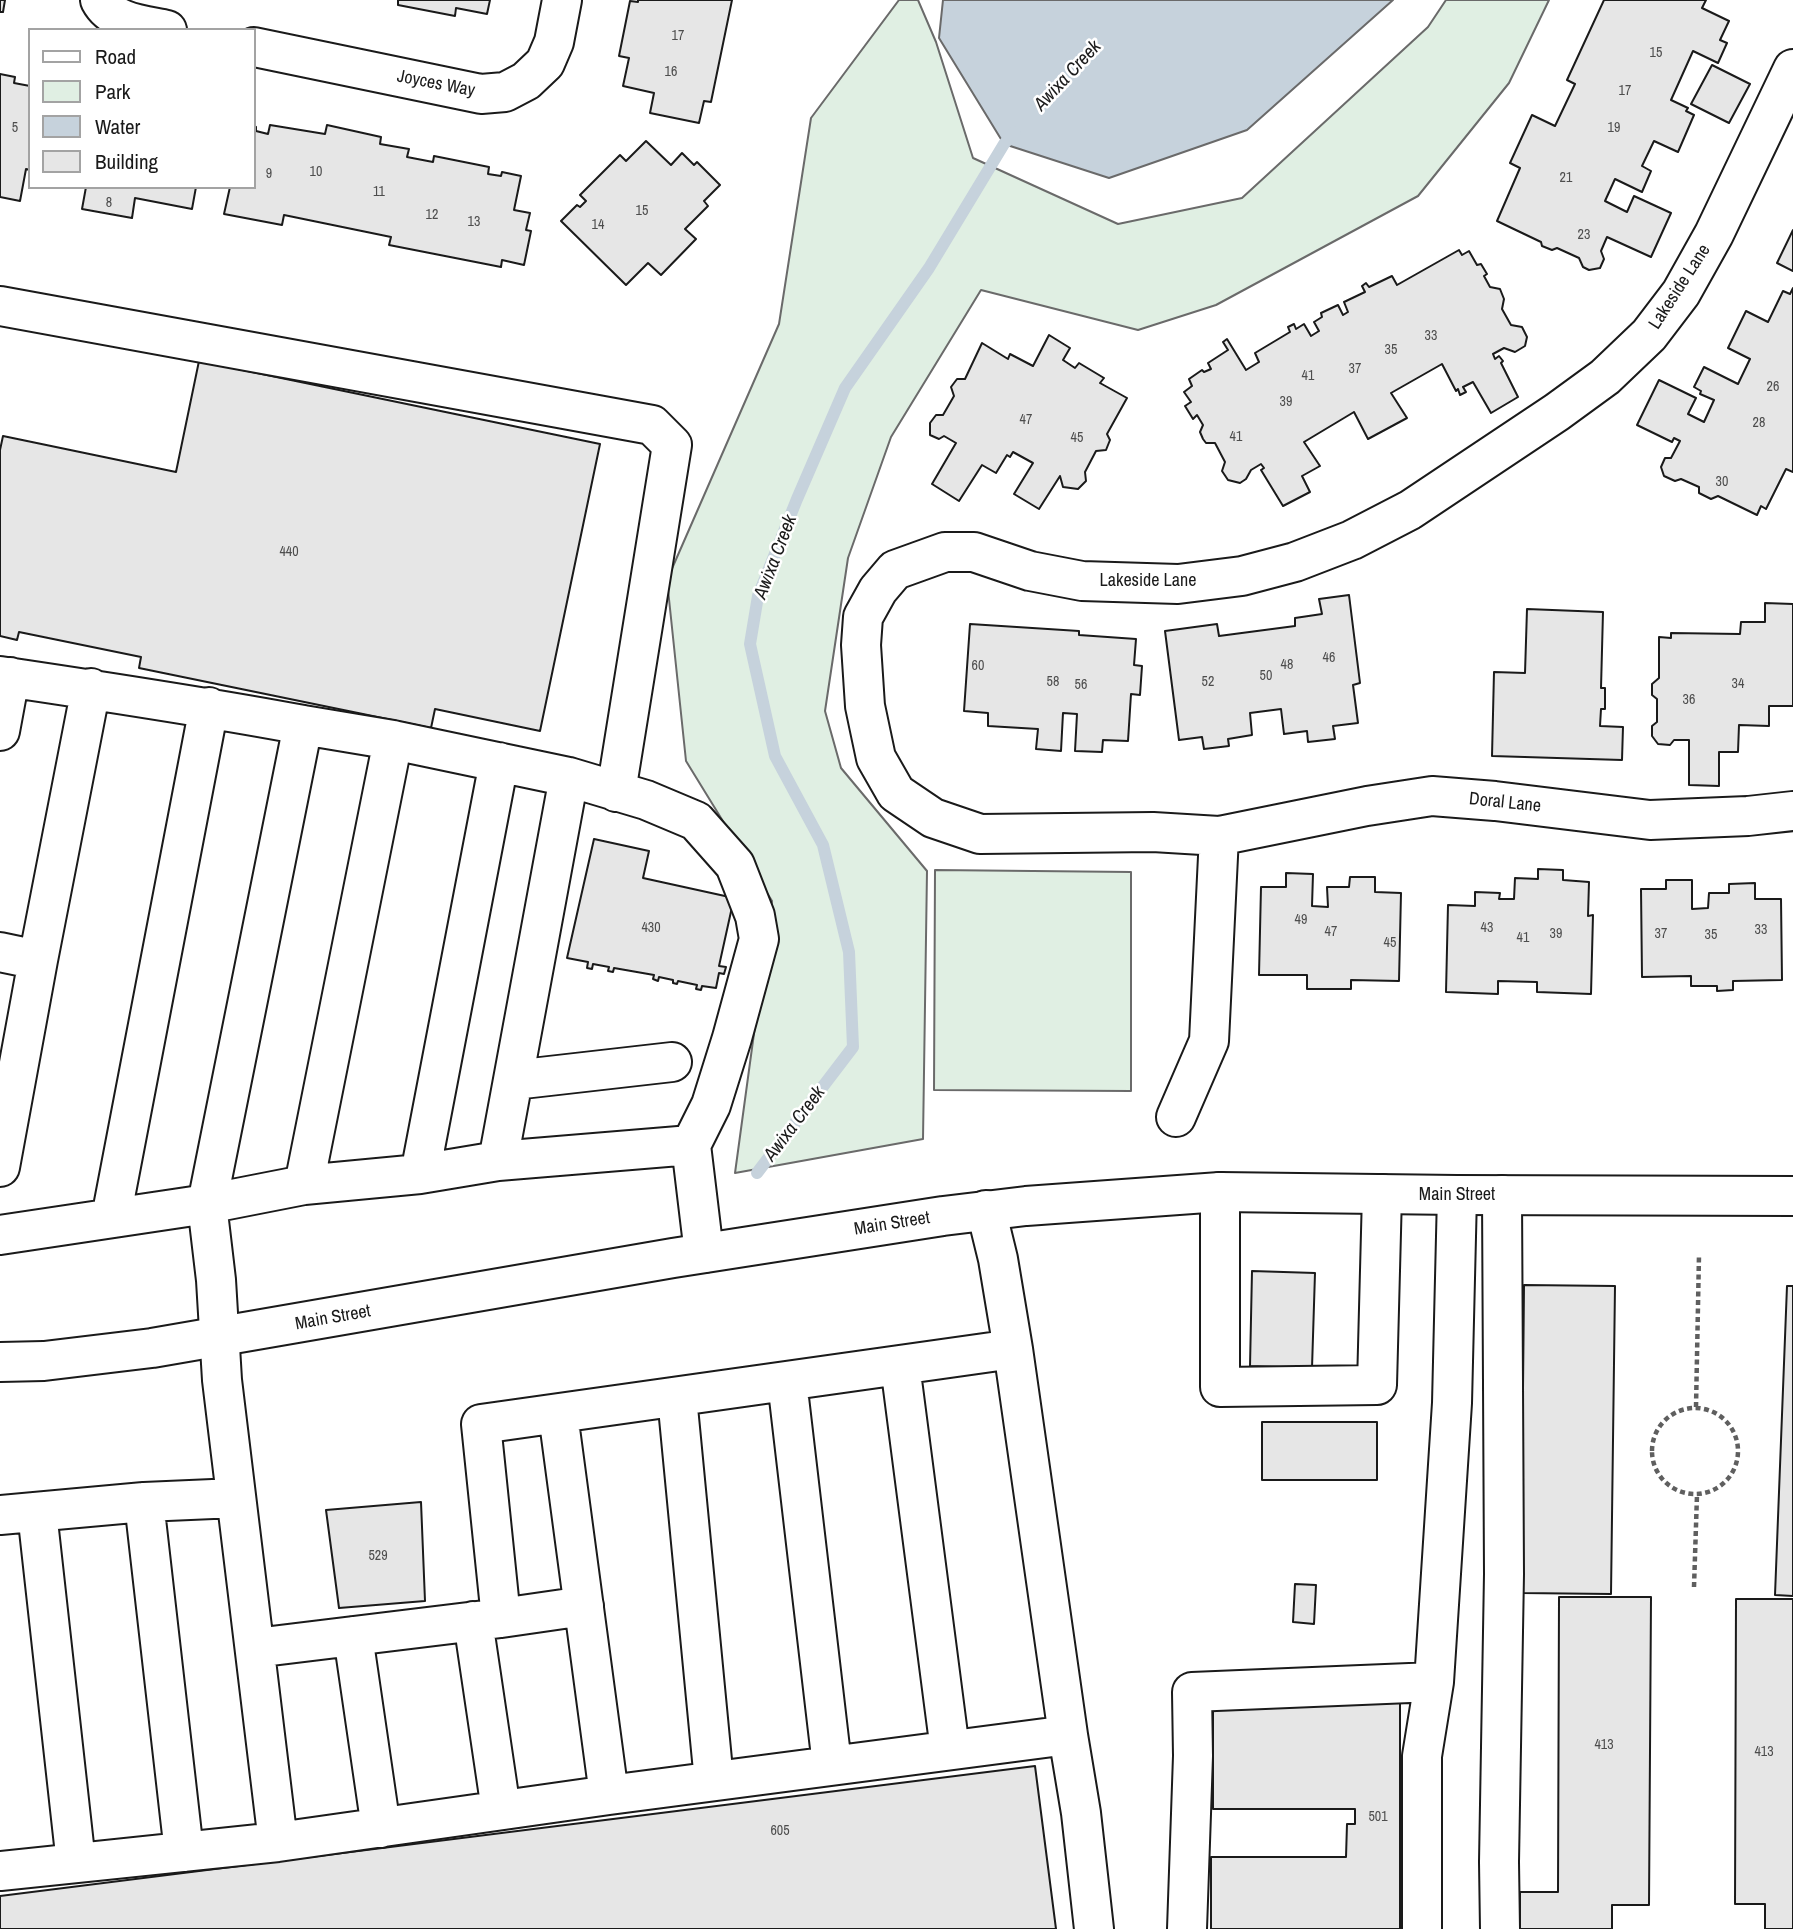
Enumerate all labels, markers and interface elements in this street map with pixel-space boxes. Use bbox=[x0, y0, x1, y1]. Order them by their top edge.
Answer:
legend bbox=[28, 28, 256, 189]
house number: 17 bbox=[672, 28, 684, 44]
water label: Awixa Creek bbox=[1030, 36, 1106, 116]
text: Road bbox=[95, 42, 136, 71]
house number: 15 bbox=[1650, 45, 1662, 61]
house number: 16 bbox=[665, 64, 677, 80]
street label: Joyces Way bbox=[395, 66, 477, 102]
text: Park bbox=[95, 77, 130, 106]
house number: 17 bbox=[1619, 83, 1631, 99]
text: Water bbox=[95, 112, 140, 141]
house number: 5 bbox=[12, 120, 18, 136]
house number: 19 bbox=[1608, 120, 1620, 136]
text: Building bbox=[95, 147, 158, 176]
house number: 10 bbox=[310, 164, 322, 180]
house number: 9 bbox=[266, 166, 272, 182]
house number: 21 bbox=[1560, 170, 1572, 186]
house number: 11 bbox=[373, 184, 385, 200]
house number: 8 bbox=[106, 195, 112, 211]
house number: 15 bbox=[636, 203, 648, 219]
house number: 12 bbox=[426, 207, 438, 223]
house number: 13 bbox=[468, 214, 480, 230]
house number: 14 bbox=[592, 217, 604, 233]
house number: 23 bbox=[1578, 227, 1590, 243]
street label: Lakeside Lane bbox=[1645, 241, 1715, 333]
house number: 33 bbox=[1425, 328, 1437, 344]
house number: 35 bbox=[1385, 342, 1397, 358]
house number: 37 bbox=[1349, 361, 1361, 377]
house number: 41 bbox=[1302, 368, 1314, 384]
house number: 26 bbox=[1767, 379, 1779, 395]
house number: 39 bbox=[1280, 394, 1292, 410]
house number: 47 bbox=[1020, 412, 1032, 428]
house number: 28 bbox=[1753, 415, 1765, 431]
house number: 41 bbox=[1230, 429, 1242, 445]
house number: 45 bbox=[1071, 430, 1083, 446]
house number: 30 bbox=[1716, 474, 1728, 490]
water label: Awixa Creek bbox=[750, 512, 802, 602]
house number: 440 bbox=[279, 544, 299, 560]
street label: Lakeside Lane bbox=[1100, 570, 1196, 592]
house number: 46 bbox=[1323, 650, 1335, 666]
house number: 48 bbox=[1281, 657, 1293, 673]
house number: 60 bbox=[972, 658, 984, 674]
house number: 50 bbox=[1260, 668, 1272, 684]
house number: 58 bbox=[1047, 674, 1059, 690]
house number: 52 bbox=[1202, 674, 1214, 690]
house number: 34 bbox=[1732, 676, 1744, 692]
house number: 56 bbox=[1075, 677, 1087, 693]
house number: 36 bbox=[1683, 692, 1695, 708]
street label: Doral Lane bbox=[1468, 788, 1542, 818]
house number: 49 bbox=[1295, 912, 1307, 928]
house number: 430 bbox=[641, 920, 661, 936]
house number: 43 bbox=[1481, 920, 1493, 936]
house number: 33 bbox=[1755, 922, 1767, 938]
house number: 47 bbox=[1325, 924, 1337, 940]
house number: 39 bbox=[1550, 926, 1562, 942]
house number: 37 bbox=[1655, 926, 1667, 942]
house number: 35 bbox=[1705, 927, 1717, 943]
house number: 41 bbox=[1517, 930, 1529, 946]
house number: 45 bbox=[1384, 935, 1396, 951]
water label: Awixa Creek bbox=[759, 1082, 831, 1166]
street label: Main Street bbox=[1419, 1184, 1495, 1206]
street label: Main Street bbox=[853, 1207, 931, 1241]
street label: Main Street bbox=[294, 1301, 372, 1335]
house number: 529 bbox=[368, 1548, 388, 1564]
house number: 413 bbox=[1594, 1737, 1614, 1753]
house number: 413 bbox=[1754, 1744, 1774, 1760]
house number: 501 bbox=[1368, 1809, 1388, 1825]
house number: 605 bbox=[770, 1823, 790, 1839]

